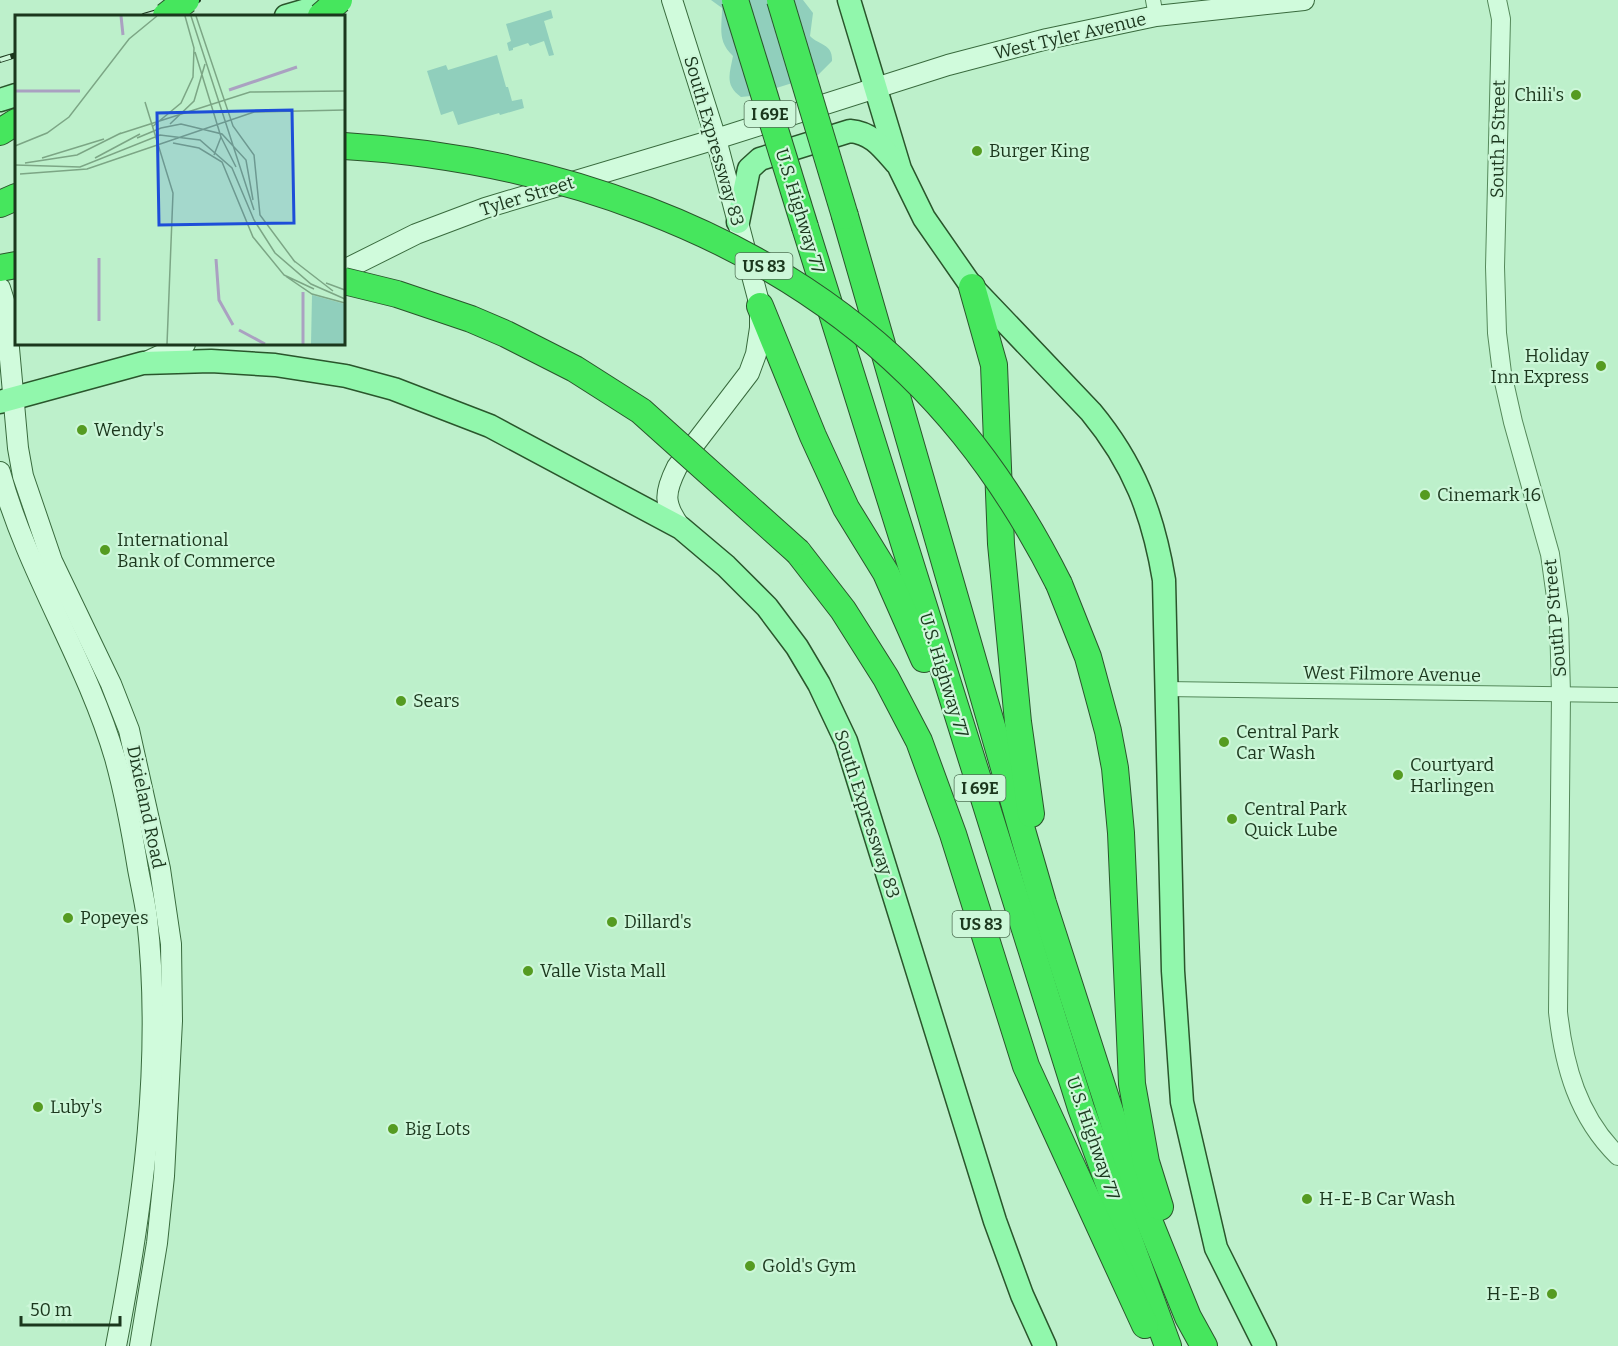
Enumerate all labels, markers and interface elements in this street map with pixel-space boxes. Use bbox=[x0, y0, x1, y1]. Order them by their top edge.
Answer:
street label: West Tyler Avenue bbox=[992, 8, 1148, 64]
inset map bbox=[15, 15, 345, 345]
street label: South Expressway 83 bbox=[679, 53, 749, 229]
street label: South P Street bbox=[1486, 79, 1510, 198]
place label: Chili's bbox=[1514, 84, 1564, 106]
marker: Chili's bbox=[1569, 88, 1583, 102]
road number: I 69E bbox=[744, 101, 796, 127]
place label: Burger King bbox=[989, 140, 1090, 162]
marker: Burger King bbox=[970, 144, 984, 158]
street label: U.S. Highway 77 bbox=[771, 146, 829, 276]
street label: Tyler Street bbox=[477, 171, 577, 221]
road number: US 83 bbox=[736, 253, 792, 279]
place label: Holiday Inn Express bbox=[1491, 345, 1589, 388]
marker: Holiday Inn Express bbox=[1594, 359, 1608, 373]
place label: Wendy's bbox=[94, 419, 164, 441]
marker: Wendy's bbox=[75, 423, 89, 437]
place label: Cinemark 16 bbox=[1437, 484, 1541, 506]
marker: Cinemark 16 bbox=[1418, 488, 1432, 502]
place label: International Bank of Commerce bbox=[117, 529, 275, 572]
marker: International Bank of Commerce bbox=[98, 543, 112, 557]
street label: South P Street bbox=[1539, 558, 1571, 678]
street label: U.S. Highway 77 bbox=[915, 610, 973, 740]
street label: West Filmore Avenue bbox=[1303, 661, 1481, 687]
place label: Sears bbox=[413, 690, 460, 712]
marker: Sears bbox=[394, 694, 408, 708]
place label: Central Park Car Wash bbox=[1236, 721, 1340, 764]
street label: South Expressway 83 bbox=[829, 727, 905, 901]
marker: Central Park Car Wash bbox=[1217, 735, 1231, 749]
street label: Dixieland Road bbox=[122, 743, 170, 871]
place label: Courtyard Harlingen bbox=[1410, 754, 1495, 797]
marker: Courtyard Harlingen bbox=[1391, 768, 1405, 782]
road number: I 69E bbox=[954, 775, 1006, 801]
place label: Central Park Quick Lube bbox=[1244, 798, 1348, 841]
marker: Central Park Quick Lube bbox=[1225, 812, 1239, 826]
place label: Popeyes bbox=[80, 907, 149, 929]
marker: Popeyes bbox=[61, 911, 75, 925]
place label: Dillard's bbox=[624, 911, 692, 933]
road number: US 83 bbox=[952, 911, 1010, 937]
marker: Dillard's bbox=[605, 915, 619, 929]
place label: Valle Vista Mall bbox=[540, 960, 666, 982]
marker: Valle Vista Mall bbox=[521, 964, 535, 978]
street label: U.S. Highway 77 bbox=[1061, 1073, 1125, 1203]
place label: Luby's bbox=[50, 1096, 102, 1118]
marker: Luby's bbox=[31, 1100, 45, 1114]
place label: Big Lots bbox=[405, 1118, 470, 1140]
marker: Big Lots bbox=[386, 1122, 400, 1136]
place label: H-E-B Car Wash bbox=[1319, 1188, 1455, 1210]
marker: H-E-B Car Wash bbox=[1300, 1192, 1314, 1206]
place label: Gold's Gym bbox=[762, 1255, 856, 1277]
marker: Gold's Gym bbox=[743, 1259, 757, 1273]
place label: H-E-B bbox=[1487, 1283, 1540, 1305]
marker: H-E-B bbox=[1545, 1287, 1559, 1301]
scale bar bbox=[21, 1289, 120, 1327]
text: 50 m bbox=[30, 1299, 72, 1321]

